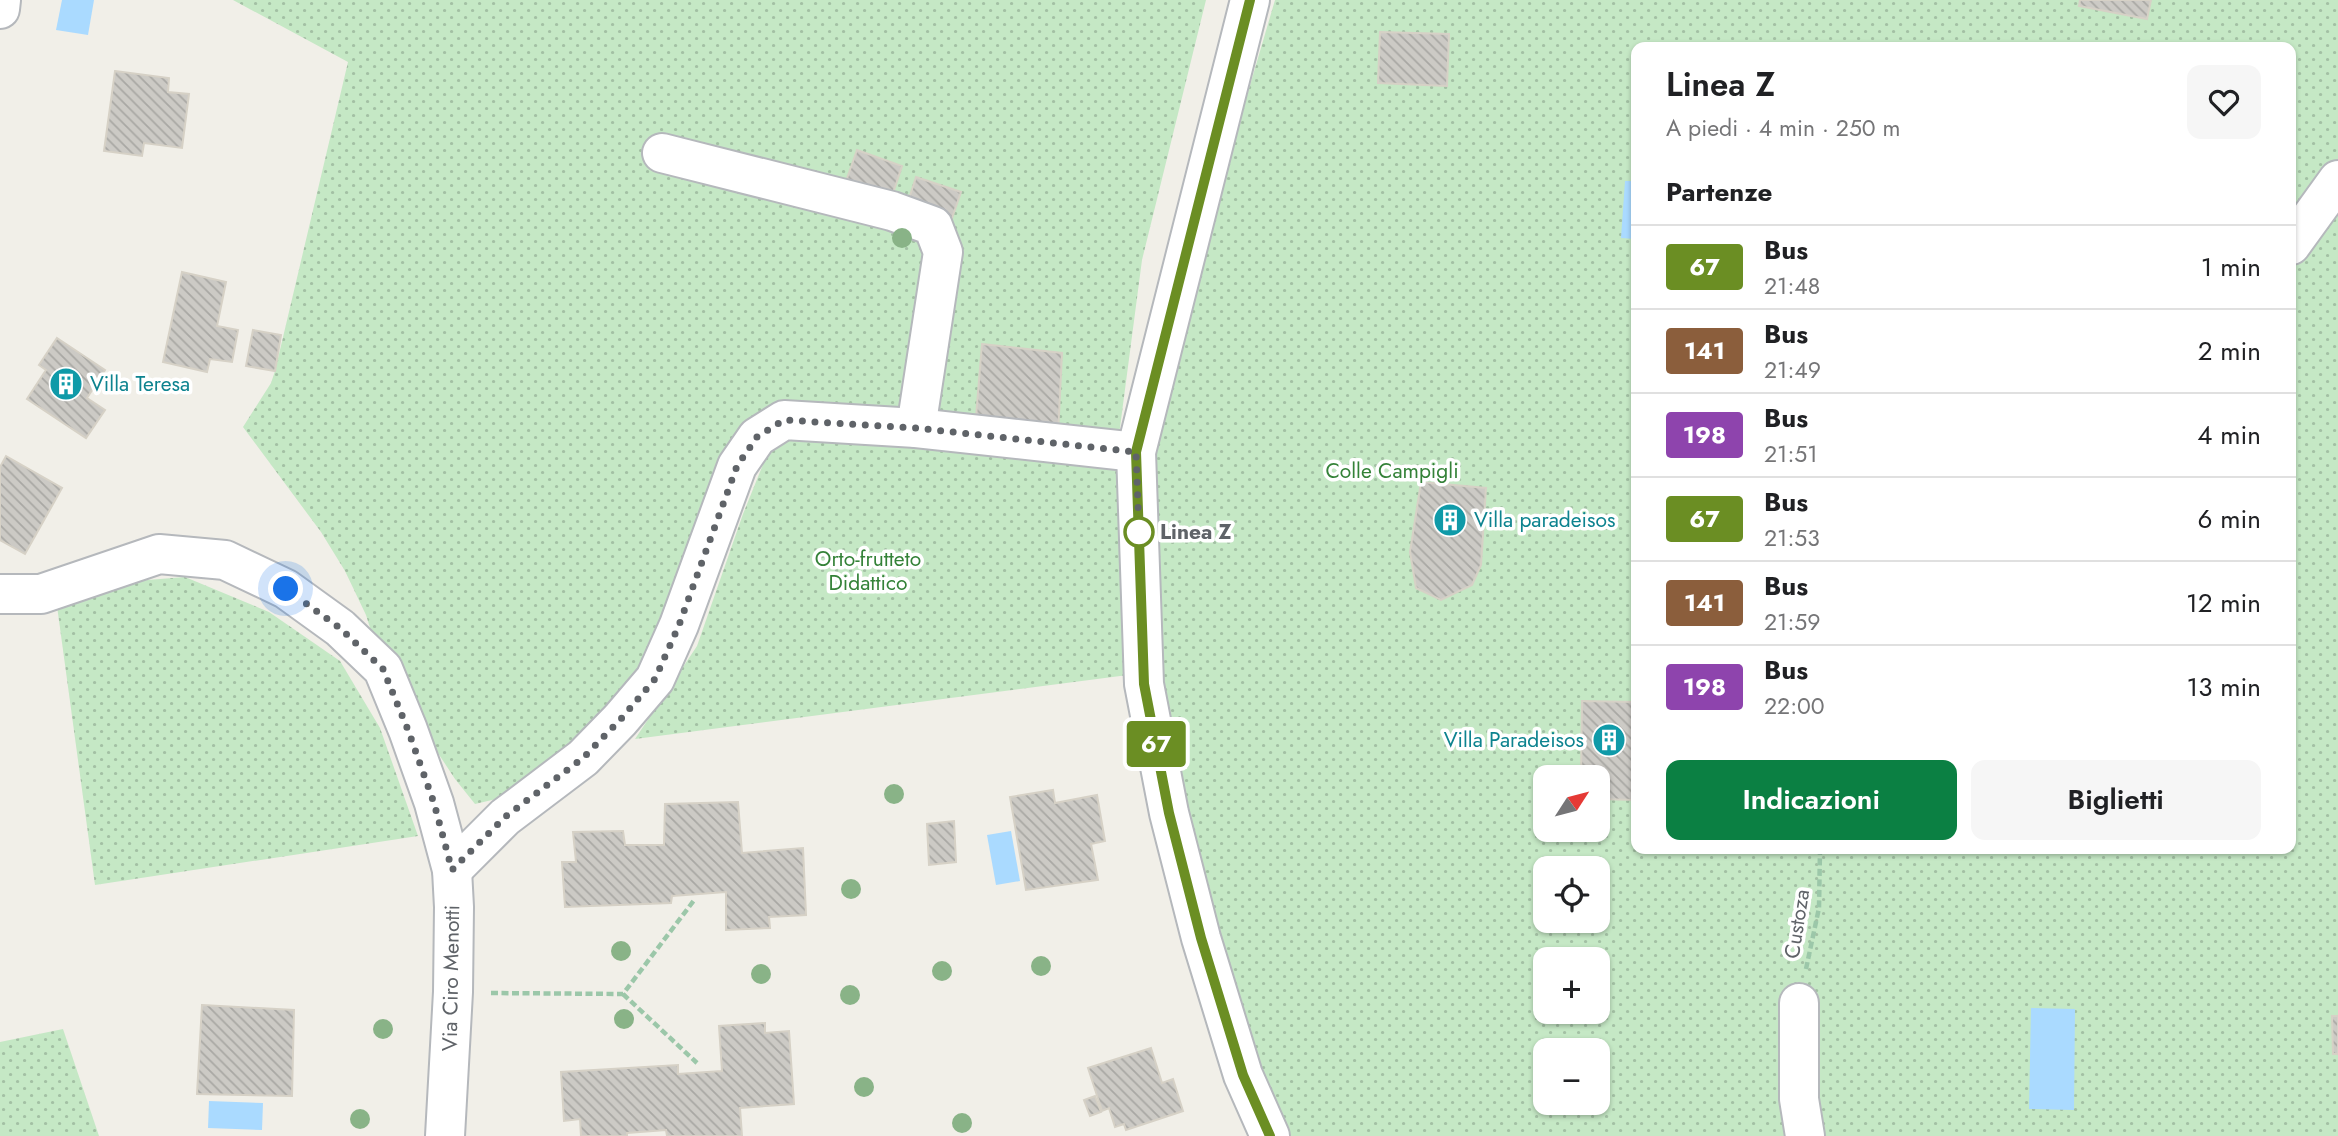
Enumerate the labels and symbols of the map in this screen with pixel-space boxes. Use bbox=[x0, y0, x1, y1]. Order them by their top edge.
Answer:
building icon: Villa Teresa bbox=[47, 365, 85, 403]
place label: Villa Teresa bbox=[90, 369, 190, 399]
park label: Colle Campigli bbox=[1325, 456, 1459, 486]
building icon: Villa paradeisos bbox=[1431, 501, 1469, 539]
place label: Villa paradeisos bbox=[1474, 505, 1615, 535]
marker: Linea Z bbox=[1124, 517, 1154, 547]
place label: Linea Z bbox=[1160, 517, 1232, 547]
park label: Orto-frutteto Didattico bbox=[815, 544, 921, 598]
your location bbox=[268, 571, 303, 606]
line badge: 67 bbox=[1124, 721, 1188, 767]
building icon: Villa Paradeisos bbox=[1590, 721, 1628, 759]
place label: Villa Paradeisos bbox=[1444, 725, 1584, 755]
north arrow bbox=[1533, 765, 1610, 842]
street label: Custoza bbox=[1777, 887, 1817, 961]
street label: Via Ciro Menotti bbox=[435, 905, 467, 1051]

